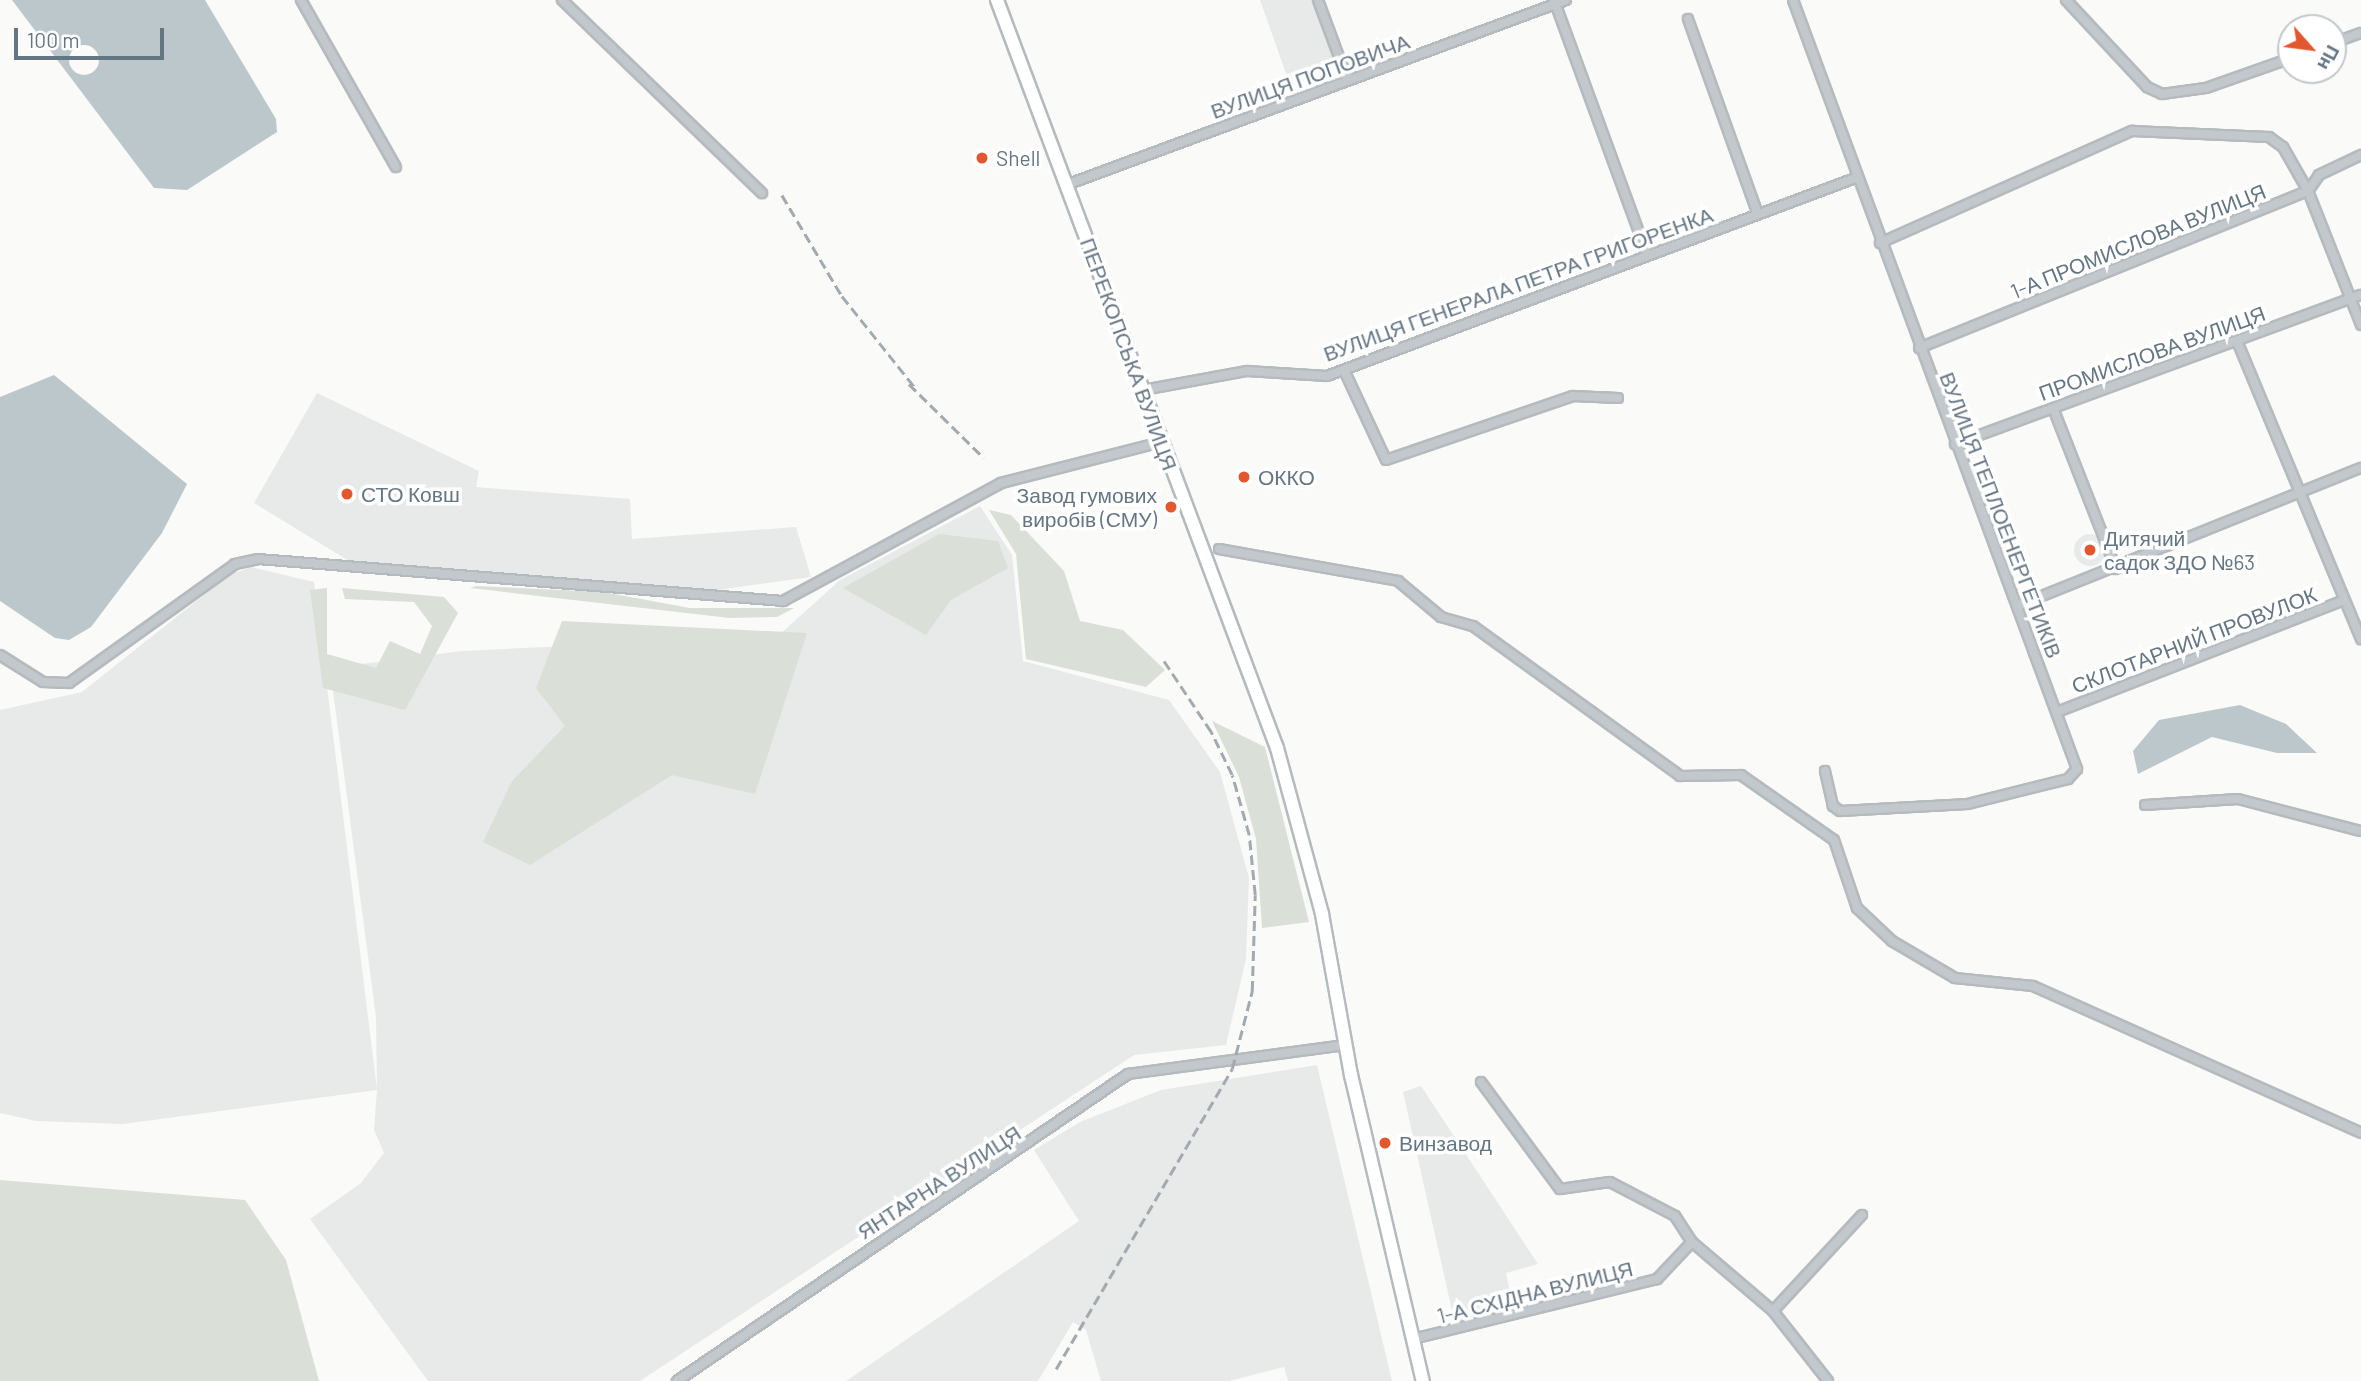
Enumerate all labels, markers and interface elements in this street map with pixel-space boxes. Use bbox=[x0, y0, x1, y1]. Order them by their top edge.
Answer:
scale bar bbox=[18, 14, 168, 58]
north arrow bbox=[2277, 14, 2347, 84]
text: 100 m bbox=[27, 27, 80, 52]
street label: ВУЛИЦЯ ПОПОВИЧА bbox=[1207, 28, 1413, 124]
text: Пн bbox=[2313, 42, 2345, 75]
place label: Shell bbox=[996, 145, 1040, 171]
marker: Shell bbox=[974, 150, 990, 166]
street label: 1-А ПРОМИСЛОВА ВУЛИЦЯ bbox=[2007, 178, 2269, 304]
street label: ВУЛИЦЯ ГЕНЕРАЛА ПЕТРА ГРИГОРЕНКА bbox=[1320, 202, 1716, 366]
street label: ПЕРЕКОПСЬКА ВУЛИЦЯ bbox=[1075, 234, 1183, 474]
street label: ПРОМИСЛОВА ВУЛИЦЯ bbox=[2035, 300, 2269, 406]
street label: ВУЛИЦЯ ТЕПЛОЕНЕРГЕТИКІВ bbox=[1935, 368, 2067, 662]
place label: ОККО bbox=[1258, 464, 1315, 490]
marker: ОККО bbox=[1236, 469, 1252, 485]
place label: СТО Ковш bbox=[361, 481, 460, 507]
place label: Завод гумових виробів (СМУ) bbox=[1017, 482, 1157, 532]
marker: СТО Ковш bbox=[339, 486, 355, 502]
marker: Завод гумових виробів (СМУ) bbox=[1163, 499, 1179, 515]
place label: Дитячий садок ЗДО №63 bbox=[2104, 525, 2255, 575]
marker: Дитячий садок ЗДО №63 bbox=[2082, 542, 2098, 558]
street label: СКЛОТАРНИЙ ПРОВУЛОК bbox=[2068, 582, 2320, 698]
street label: ЯНТАРНА ВУЛИЦЯ bbox=[853, 1120, 1025, 1244]
place label: Винзавод bbox=[1399, 1130, 1492, 1156]
marker: Винзавод bbox=[1377, 1135, 1393, 1151]
street label: 1-А СХІДНА ВУЛИЦЯ bbox=[1435, 1255, 1635, 1329]

